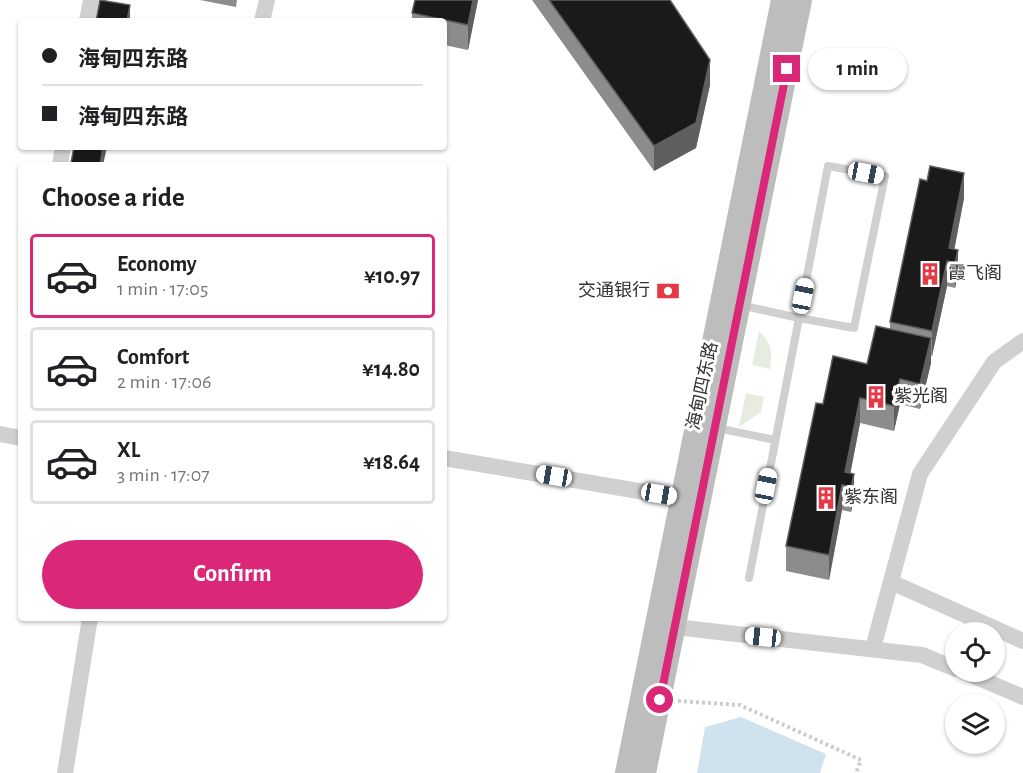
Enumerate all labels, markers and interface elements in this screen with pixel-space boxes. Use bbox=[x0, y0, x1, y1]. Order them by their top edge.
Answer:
text: 海甸四东路 bbox=[78, 48, 188, 70]
callout: 1 min bbox=[808, 48, 907, 90]
route end bbox=[773, 55, 800, 82]
text: 1 min bbox=[836, 59, 879, 79]
text: 海甸四东路 bbox=[78, 106, 188, 128]
car bbox=[847, 161, 885, 185]
text: Choose a ride bbox=[42, 184, 185, 211]
icon: car bbox=[45, 249, 99, 303]
text: Economy bbox=[117, 253, 197, 275]
building icon: 霞飞阁 bbox=[917, 261, 943, 287]
place label: 霞飞阁 bbox=[948, 263, 1002, 283]
text: ¥10.97 bbox=[364, 265, 420, 287]
car bbox=[791, 277, 815, 315]
bank icon: 交通银行 bbox=[655, 278, 681, 304]
text: 1 min · 17:05 bbox=[117, 279, 208, 299]
place label: 交通银行 bbox=[578, 280, 650, 300]
street label: 海甸四东路 bbox=[683, 340, 721, 432]
icon: car bbox=[45, 342, 99, 396]
text: Comfort bbox=[117, 346, 189, 368]
text: ¥14.80 bbox=[362, 358, 420, 380]
text: 2 min · 17:06 bbox=[117, 372, 212, 392]
building icon: 紫光阁 bbox=[863, 384, 889, 410]
place label: 紫光阁 bbox=[894, 386, 948, 406]
icon: car bbox=[45, 435, 99, 489]
text: XL bbox=[117, 439, 140, 461]
text: ¥18.64 bbox=[363, 451, 420, 473]
car bbox=[535, 464, 573, 488]
text: 3 min · 17:07 bbox=[117, 465, 210, 485]
car bbox=[754, 467, 778, 505]
car bbox=[640, 482, 678, 506]
building icon: 紫东阁 bbox=[813, 485, 839, 511]
place label: 紫东阁 bbox=[844, 487, 898, 507]
button: Confirm bbox=[42, 540, 423, 609]
map controls bbox=[945, 622, 1005, 754]
button: locate bbox=[945, 622, 1005, 682]
car bbox=[744, 626, 782, 648]
route start bbox=[646, 686, 673, 713]
button: layers bbox=[945, 694, 1005, 754]

